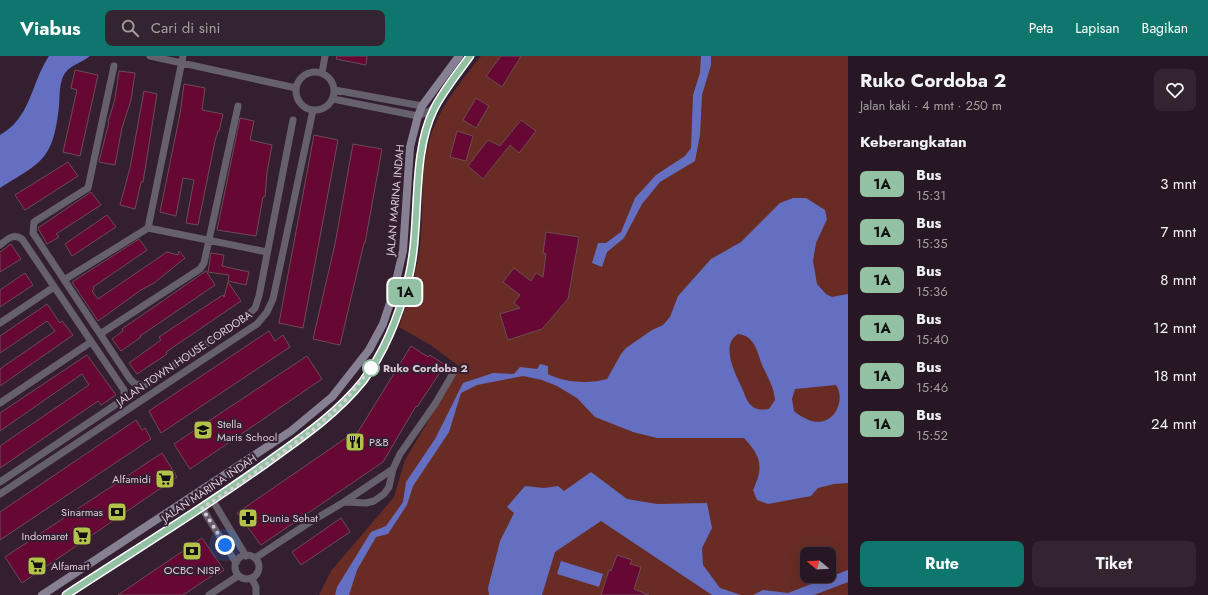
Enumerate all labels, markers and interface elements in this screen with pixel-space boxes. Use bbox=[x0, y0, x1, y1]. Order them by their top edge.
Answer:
search box bbox=[105, 10, 385, 46]
text: Viabus bbox=[20, 15, 81, 42]
icon: search bbox=[119, 17, 141, 39]
text: Cari di sini bbox=[151, 17, 220, 39]
text: Peta bbox=[1029, 18, 1053, 38]
text: Lapisan bbox=[1075, 18, 1120, 38]
text: Bagikan bbox=[1142, 18, 1188, 38]
text: Ruko Cordoba 2 bbox=[860, 67, 1006, 94]
button: heart bbox=[1154, 69, 1196, 111]
text: Jalan kaki · 4 mnt · 250 m bbox=[860, 96, 1002, 115]
text: Keberangkatan bbox=[860, 131, 967, 153]
street label: JALAN MARINA INDAH bbox=[382, 144, 408, 258]
text: Bus bbox=[916, 164, 941, 186]
text: 3 mnt bbox=[1160, 173, 1196, 195]
text: 1A bbox=[873, 174, 891, 194]
text: 15:31 bbox=[916, 186, 946, 205]
text: Bus bbox=[916, 212, 941, 234]
text: 7 mnt bbox=[1160, 221, 1196, 243]
text: 1A bbox=[873, 222, 891, 242]
text: 15:35 bbox=[916, 234, 948, 253]
text: Bus bbox=[916, 260, 941, 282]
text: 8 mnt bbox=[1160, 269, 1196, 291]
text: 1A bbox=[873, 270, 891, 290]
line badge: 1A bbox=[387, 279, 423, 305]
text: 1A bbox=[396, 282, 414, 302]
text: 15:36 bbox=[916, 282, 948, 301]
street label: JALAN TOWN HOUSE CORDOBA bbox=[111, 306, 256, 411]
text: Bus bbox=[916, 308, 941, 330]
text: 12 mnt bbox=[1153, 317, 1196, 339]
text: 1A bbox=[873, 318, 891, 338]
text: 15:40 bbox=[916, 330, 948, 349]
text: Bus bbox=[916, 356, 941, 378]
marker: Ruko Cordoba 2 bbox=[362, 359, 380, 377]
place label: Ruko Cordoba 2 bbox=[383, 360, 468, 376]
text: 18 mnt bbox=[1153, 365, 1196, 387]
text: 1A bbox=[873, 366, 891, 386]
text: 15:46 bbox=[916, 378, 948, 397]
text: Bus bbox=[916, 404, 941, 426]
text: 24 mnt bbox=[1151, 413, 1196, 435]
text: 1A bbox=[873, 414, 891, 434]
place label: Stella Maris School bbox=[217, 416, 277, 445]
school or university icon: Stella Maris School bbox=[192, 419, 214, 441]
text: 15:52 bbox=[916, 426, 948, 445]
restaurant icon: P&B bbox=[344, 431, 366, 453]
place label: P&B bbox=[369, 434, 389, 450]
street label: JALAN MARINA INDAH bbox=[156, 450, 260, 527]
supermarket icon: Alfamidi bbox=[154, 468, 176, 490]
place label: Alfamidi bbox=[112, 471, 151, 487]
bank icon: Sinarmas bbox=[106, 501, 128, 523]
place label: Sinarmas bbox=[61, 504, 104, 520]
pharmacy icon: Dunia Sehat bbox=[237, 507, 259, 529]
place label: Dunia Sehat bbox=[262, 510, 318, 526]
supermarket icon: Indomaret bbox=[71, 525, 93, 547]
place label: Indomaret bbox=[21, 528, 68, 544]
your location bbox=[215, 535, 235, 555]
bank icon: OCBC NISP bbox=[181, 540, 203, 562]
button: Rute bbox=[860, 541, 1024, 587]
button: Tiket bbox=[1032, 541, 1196, 587]
north arrow bbox=[800, 547, 836, 583]
map controls bbox=[800, 547, 836, 583]
supermarket icon: Alfamart bbox=[26, 555, 48, 577]
place label: Alfamart bbox=[51, 558, 90, 574]
place label: OCBC NISP bbox=[164, 562, 220, 578]

